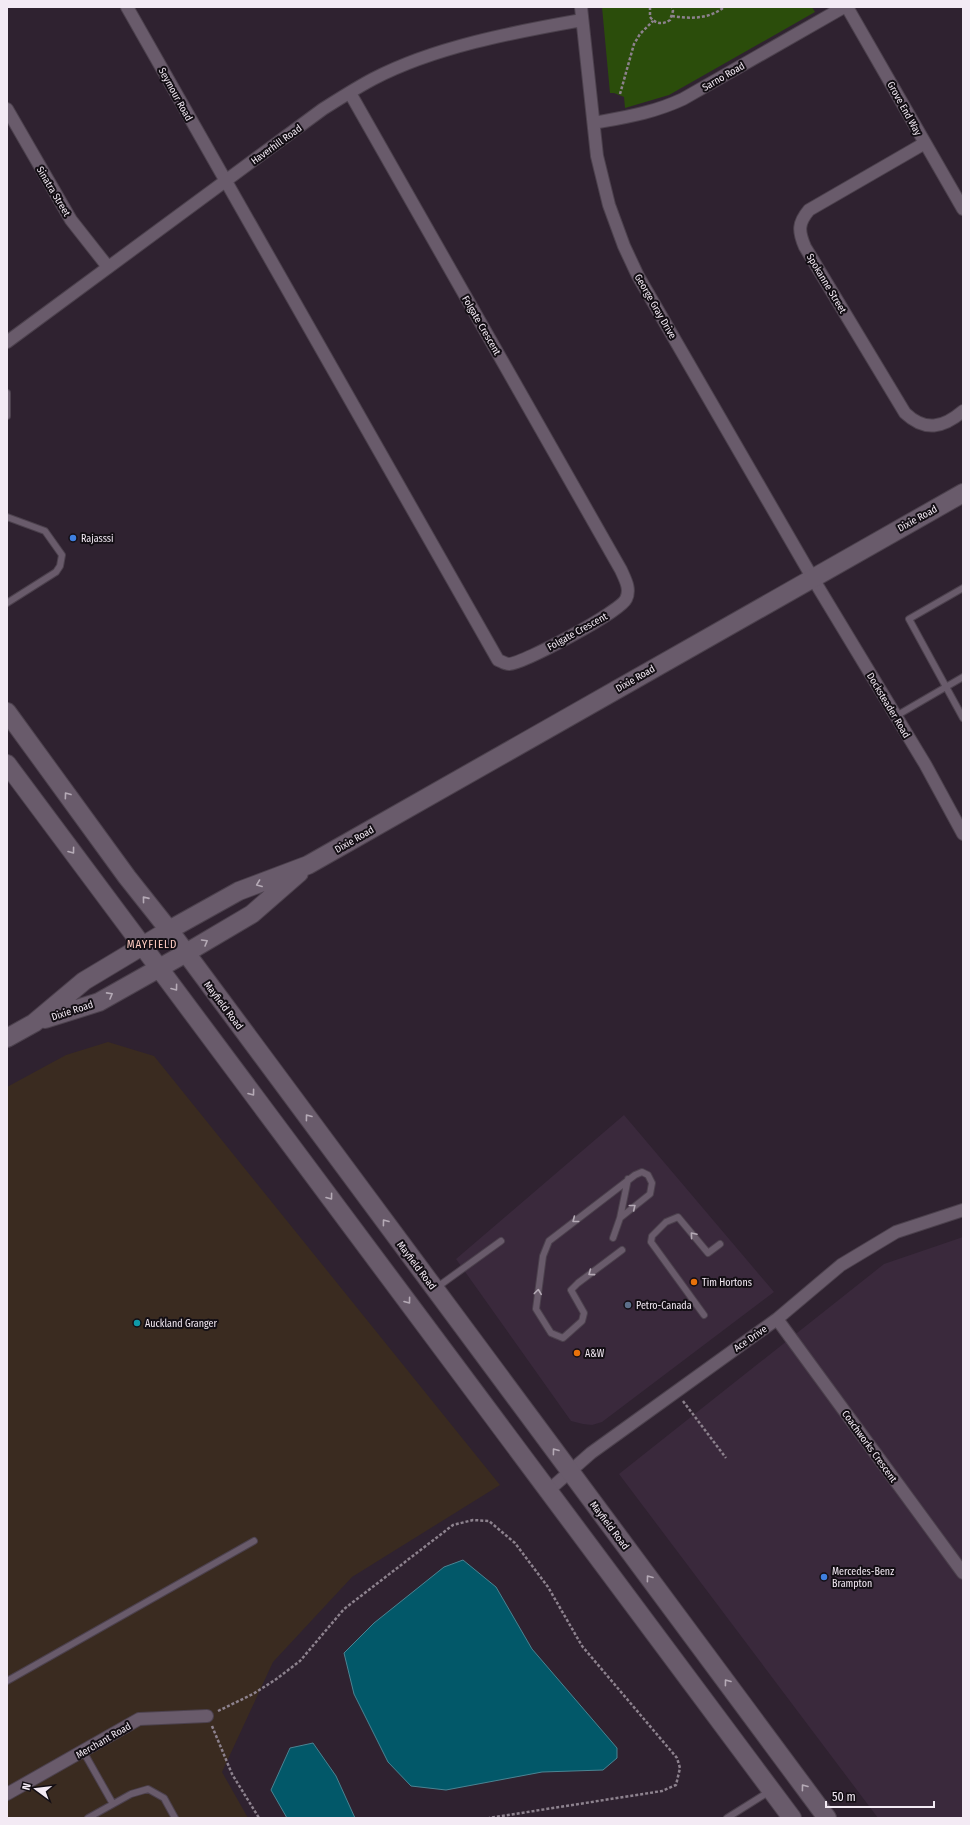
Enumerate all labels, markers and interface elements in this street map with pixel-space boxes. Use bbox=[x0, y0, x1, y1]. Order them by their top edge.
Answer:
street label: Sarno Road bbox=[700, 60, 747, 94]
street label: Seymour Road bbox=[156, 66, 195, 123]
street label: Grove End Way bbox=[884, 79, 924, 138]
street label: Haverhill Road bbox=[249, 122, 304, 167]
street label: Sinatra Street bbox=[34, 164, 73, 219]
street label: Spokanne Street bbox=[804, 252, 849, 316]
street label: George Gray Drive bbox=[632, 272, 679, 341]
street label: Folgate Crescent bbox=[459, 294, 503, 358]
street label: Dixie Road bbox=[896, 503, 939, 535]
marker: Rajasssi bbox=[68, 533, 78, 543]
place label: Rajasssi bbox=[81, 533, 114, 545]
street label: Folgate Crescent bbox=[545, 610, 610, 653]
street label: Dixie Road bbox=[614, 663, 657, 695]
street label: Docksteader Road bbox=[864, 671, 912, 740]
one-way arrow bbox=[65, 793, 72, 800]
street label: Dixie Road bbox=[333, 824, 376, 856]
one-way arrow bbox=[67, 847, 75, 854]
one-way arrow bbox=[255, 880, 262, 888]
one-way arrow bbox=[143, 897, 150, 904]
district label: MAYFIELD bbox=[127, 938, 177, 951]
one-way arrow bbox=[201, 939, 208, 946]
street label: Mayfield Road bbox=[201, 979, 245, 1032]
one-way arrow bbox=[170, 984, 177, 991]
one-way arrow bbox=[106, 993, 113, 1000]
street label: Dixie Road bbox=[50, 999, 95, 1023]
one-way arrow bbox=[248, 1088, 255, 1095]
one-way arrow bbox=[306, 1115, 313, 1122]
one-way arrow bbox=[325, 1193, 333, 1200]
one-way arrow bbox=[629, 1204, 636, 1211]
one-way arrow bbox=[573, 1215, 580, 1222]
one-way arrow bbox=[383, 1219, 390, 1226]
one-way arrow bbox=[690, 1232, 697, 1239]
street label: Mayfield Road bbox=[394, 1239, 438, 1292]
one-way arrow bbox=[588, 1268, 595, 1276]
marker: Tim Hortons bbox=[689, 1277, 699, 1287]
place label: Tim Hortons bbox=[702, 1277, 752, 1289]
one-way arrow bbox=[533, 1289, 542, 1295]
one-way arrow bbox=[403, 1297, 410, 1304]
marker: Petro-Canada bbox=[623, 1300, 633, 1310]
place label: Petro-Canada bbox=[636, 1300, 692, 1312]
marker: Auckland Granger bbox=[132, 1318, 142, 1328]
place label: Auckland Granger bbox=[145, 1318, 217, 1330]
street label: Ace Drive bbox=[732, 1323, 770, 1355]
marker: A&W bbox=[572, 1348, 582, 1358]
place label: A&W bbox=[585, 1348, 605, 1360]
street label: Coachworks Crescent bbox=[839, 1408, 900, 1485]
one-way arrow bbox=[553, 1448, 560, 1455]
street label: Mayfield Road bbox=[587, 1499, 631, 1552]
place label: Mercedes-Benz Brampton bbox=[832, 1566, 894, 1590]
marker: Mercedes-Benz Brampton bbox=[819, 1572, 829, 1582]
one-way arrow bbox=[647, 1575, 654, 1582]
one-way arrow bbox=[724, 1680, 731, 1687]
street label: Merchant Road bbox=[74, 1720, 133, 1761]
north arrow bbox=[16, 1769, 56, 1809]
text: N bbox=[20, 1782, 34, 1791]
scale bar bbox=[826, 1783, 934, 1809]
one-way arrow bbox=[802, 1784, 809, 1791]
text: 50 m bbox=[832, 1790, 856, 1804]

